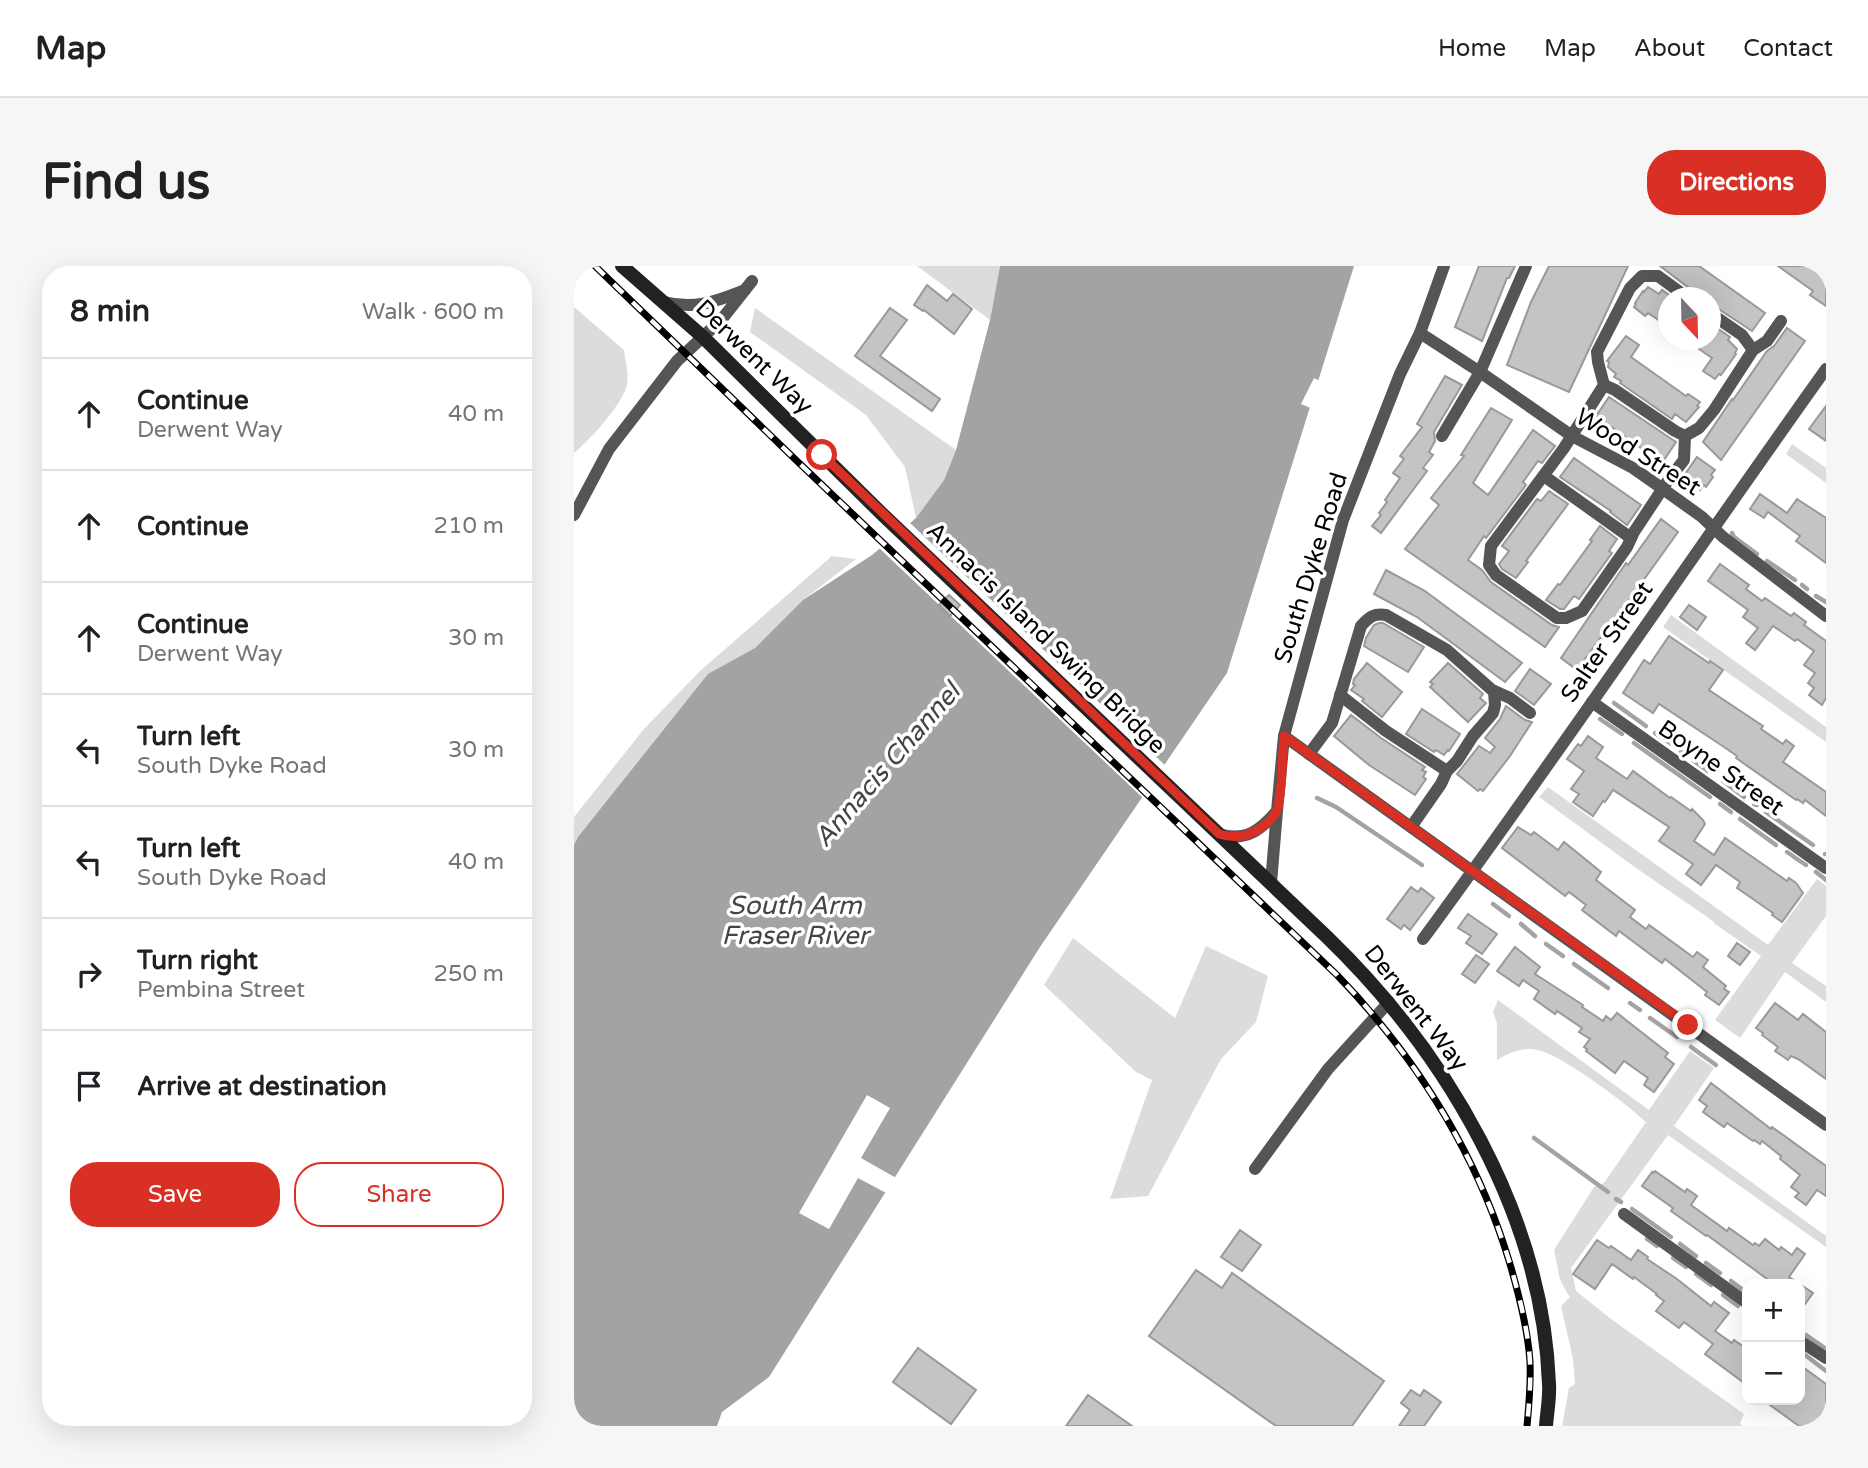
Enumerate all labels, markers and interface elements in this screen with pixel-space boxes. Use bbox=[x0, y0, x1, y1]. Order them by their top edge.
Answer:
text: Map bbox=[35, 29, 106, 68]
text: Home bbox=[1438, 34, 1506, 63]
text: Map bbox=[1544, 34, 1596, 63]
text: About bbox=[1634, 34, 1705, 63]
text: Contact bbox=[1743, 34, 1833, 63]
button: Directions bbox=[1647, 150, 1826, 215]
text: Find us bbox=[42, 153, 210, 212]
north arrow bbox=[1658, 287, 1721, 350]
text: 8 min bbox=[70, 293, 150, 330]
street label: Derwent Way bbox=[689, 294, 819, 420]
text: Walk · 600 m bbox=[362, 298, 504, 326]
text: Continue bbox=[137, 385, 249, 416]
icon: ahead bbox=[70, 395, 108, 433]
text: 40 m bbox=[448, 400, 504, 428]
street label: Wood Street bbox=[1570, 402, 1706, 502]
text: Derwent Way bbox=[137, 416, 283, 444]
route start bbox=[806, 439, 837, 470]
street label: South Dyke Road bbox=[1268, 469, 1354, 667]
icon: ahead bbox=[70, 507, 108, 545]
text: Continue bbox=[137, 511, 249, 542]
text: 210 m bbox=[434, 512, 504, 540]
street label: Annacis Island Swing Bridge bbox=[920, 516, 1172, 760]
street label: Salter Street bbox=[1555, 576, 1659, 708]
text: Continue bbox=[137, 609, 249, 640]
icon: ahead bbox=[70, 619, 108, 657]
text: 30 m bbox=[448, 624, 504, 652]
text: Derwent Way bbox=[137, 640, 283, 668]
water label: Annacis Channel bbox=[808, 674, 969, 853]
street label: Boyne Street bbox=[1653, 714, 1789, 822]
text: Turn left bbox=[137, 721, 240, 752]
icon: left bbox=[70, 731, 108, 769]
text: 30 m bbox=[448, 736, 504, 764]
text: South Dyke Road bbox=[137, 752, 327, 780]
text: Turn left bbox=[137, 833, 240, 864]
icon: left bbox=[70, 843, 108, 881]
text: 40 m bbox=[448, 848, 504, 876]
text: South Dyke Road bbox=[137, 864, 327, 892]
water label: South Arm Fraser River bbox=[722, 890, 871, 951]
street label: Derwent Way bbox=[1358, 939, 1474, 1077]
text: Turn right bbox=[137, 945, 258, 976]
icon: right bbox=[70, 955, 108, 993]
text: 250 m bbox=[434, 960, 504, 988]
text: Pembina Street bbox=[137, 976, 305, 1004]
route end bbox=[1672, 1009, 1703, 1040]
icon: arrive bbox=[70, 1067, 108, 1105]
text: Arrive at destination bbox=[137, 1071, 387, 1102]
button: Save bbox=[70, 1162, 280, 1227]
button: Share bbox=[294, 1162, 504, 1227]
map controls bbox=[1742, 1279, 1805, 1405]
button: + bbox=[1742, 1279, 1805, 1342]
button: − bbox=[1742, 1342, 1805, 1405]

